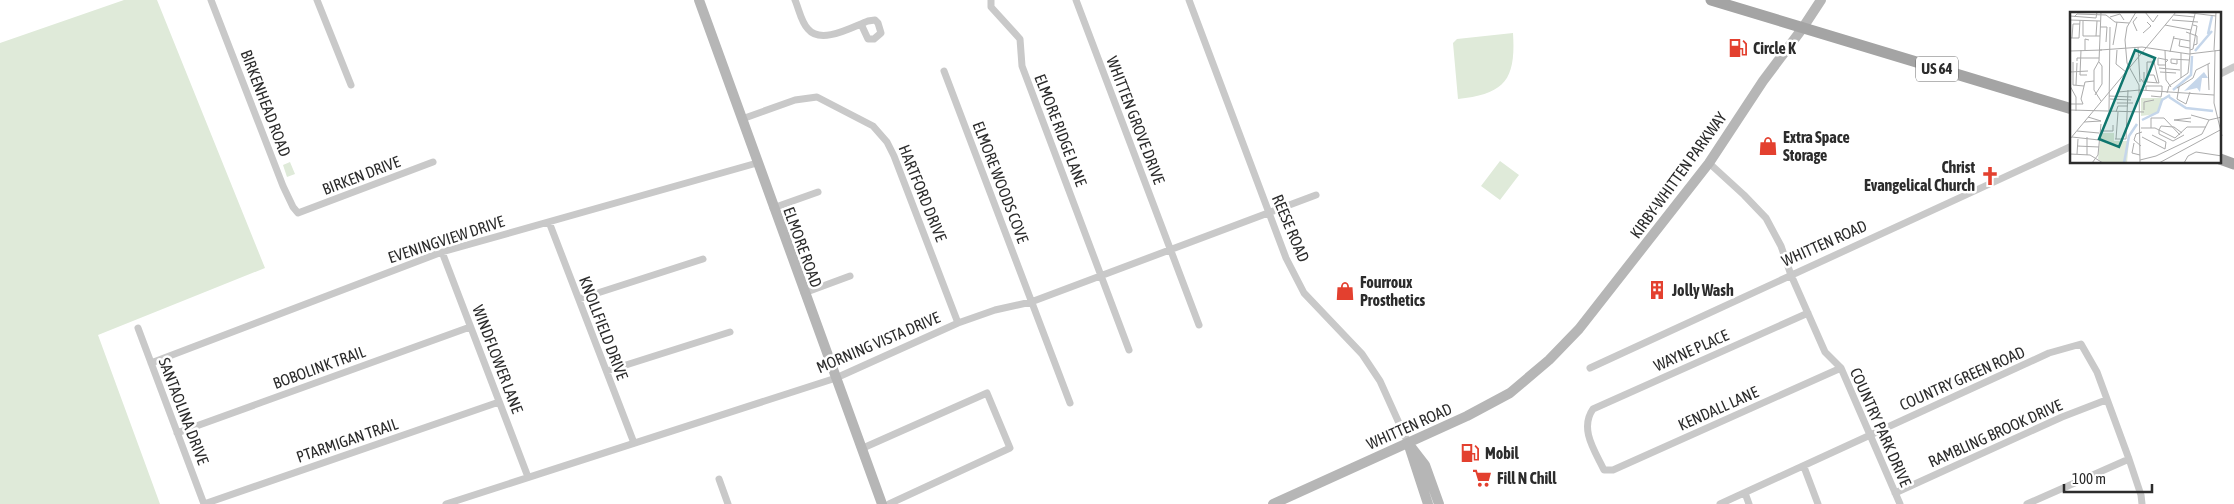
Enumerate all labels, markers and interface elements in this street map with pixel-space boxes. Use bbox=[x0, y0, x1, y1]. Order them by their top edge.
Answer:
inset map bbox=[2070, 12, 2222, 164]
fuel station icon: Circle K bbox=[1727, 37, 1749, 59]
place label: Circle K bbox=[1753, 39, 1796, 57]
street label: BIRKENHEAD ROAD bbox=[237, 47, 295, 159]
street label: WHITTEN GROVE DRIVE bbox=[1103, 54, 1169, 187]
road number: US 64 bbox=[1916, 56, 1958, 82]
street label: ELMORE RIDGE LANE bbox=[1031, 71, 1091, 189]
street label: KIRBY-WHITTEN PARKWAY bbox=[1626, 108, 1730, 242]
street label: ELMORE WOODS COVE bbox=[970, 119, 1033, 246]
place label: Extra Space Storage bbox=[1783, 128, 1850, 164]
shop icon: Extra Space Storage bbox=[1757, 135, 1779, 157]
street label: HARTFORD DRIVE bbox=[895, 142, 951, 244]
street label: BIRKEN DRIVE bbox=[320, 152, 403, 198]
place label: Christ Evangelical Church bbox=[1864, 158, 1975, 194]
church icon: Christ Evangelical Church bbox=[1979, 165, 2001, 187]
street label: REESE ROAD bbox=[1269, 192, 1313, 264]
street label: ELMORE ROAD bbox=[780, 204, 826, 290]
street label: EVENINGVIEW DRIVE bbox=[386, 212, 507, 266]
street label: WHITTEN ROAD bbox=[1779, 216, 1869, 270]
place label: Fourroux Prosthetics bbox=[1360, 273, 1426, 309]
street label: KNOLLFIELD DRIVE bbox=[576, 274, 632, 382]
building icon: Jolly Wash bbox=[1646, 279, 1668, 301]
shop icon: Fourroux Prosthetics bbox=[1334, 280, 1356, 302]
place label: Jolly Wash bbox=[1671, 281, 1734, 299]
street label: WINDFLOWER LANE bbox=[469, 302, 527, 416]
street label: MORNING VISTA DRIVE bbox=[814, 308, 943, 376]
street label: WAYNE PLACE bbox=[1651, 325, 1731, 374]
street label: BOBOLINK TRAIL bbox=[270, 342, 368, 392]
street label: COUNTRY GREEN ROAD bbox=[1897, 342, 2027, 414]
street label: SANTAOLINA DRIVE bbox=[155, 355, 213, 467]
street label: COUNTRY PARK DRIVE bbox=[1847, 365, 1915, 489]
street label: KENDALL LANE bbox=[1675, 382, 1761, 434]
street label: RAMBLING BROOK DRIVE bbox=[1925, 395, 2065, 471]
street label: WHITTEN ROAD bbox=[1364, 399, 1454, 453]
street label: PTARMIGAN TRAIL bbox=[294, 414, 401, 466]
fuel station icon: Mobil bbox=[1459, 442, 1481, 464]
place label: Mobil bbox=[1485, 444, 1520, 462]
scale bar bbox=[2064, 462, 2152, 494]
supermarket icon: Fill N Chill bbox=[1471, 467, 1493, 489]
place label: Fill N Chill bbox=[1497, 469, 1557, 487]
text: 100 m bbox=[2072, 470, 2106, 487]

